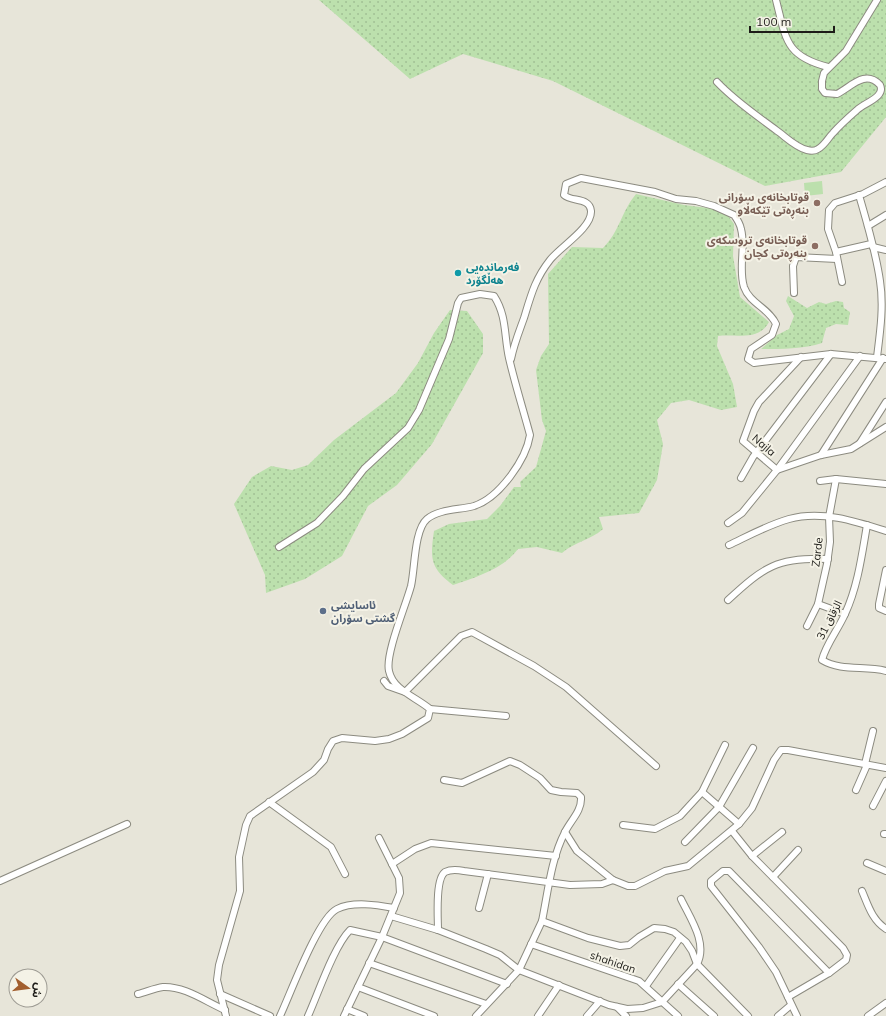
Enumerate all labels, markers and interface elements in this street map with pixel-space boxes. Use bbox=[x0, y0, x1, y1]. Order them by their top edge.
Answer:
scale bar bbox=[750, 8, 834, 34]
text: 100 m bbox=[756, 14, 791, 29]
place label: قوتابخانەی سۆرانی بنەڕەتی تێکەڵاو bbox=[719, 190, 809, 219]
marker: قوتابخانەی سۆرانی بنەڕەتی تێکەڵاو bbox=[812, 198, 822, 208]
place label: قوتابخانەی تروسکەی بنەڕەتی کچان bbox=[707, 233, 807, 262]
marker: قوتابخانەی تروسکەی بنەڕەتی کچان bbox=[810, 241, 820, 251]
place label: فەرماندەیی هەڵگۆرد bbox=[466, 260, 520, 287]
marker: فەرماندەیی هەڵگۆرد bbox=[453, 268, 463, 278]
street label: Najla bbox=[749, 431, 779, 459]
street label: Zarde bbox=[808, 536, 826, 568]
place label: ئاسایشی گشتی سۆران bbox=[331, 598, 396, 625]
street label: الزقاق 31 bbox=[813, 598, 845, 642]
marker: ئاسایشی گشتی سۆران bbox=[318, 606, 328, 616]
street label: shahidan bbox=[588, 948, 638, 976]
north arrow bbox=[8, 968, 48, 1008]
text: ش bbox=[29, 981, 46, 999]

